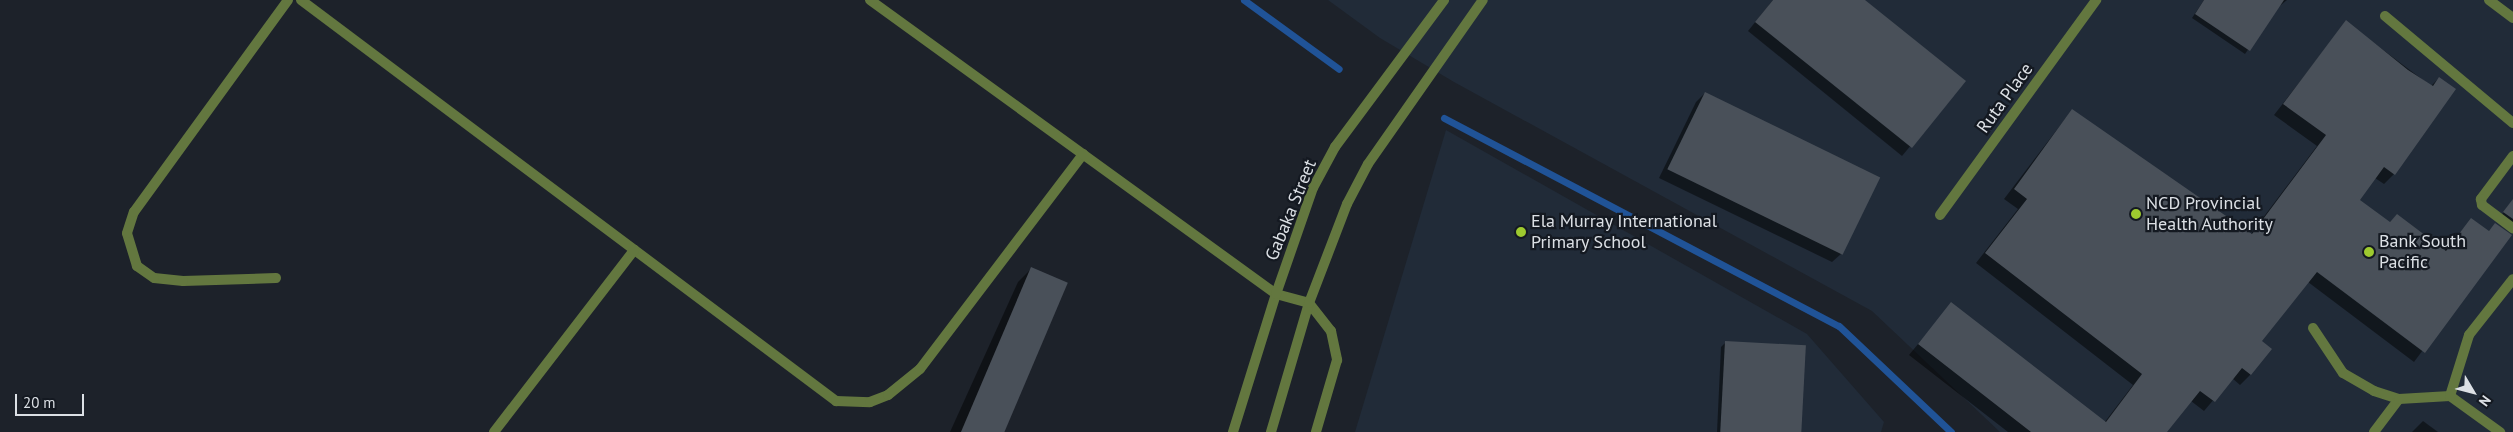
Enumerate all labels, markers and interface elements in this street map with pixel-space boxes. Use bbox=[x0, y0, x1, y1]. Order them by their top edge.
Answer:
street label: Ruta Place bbox=[1972, 59, 2038, 137]
street label: Gabaka Street bbox=[1261, 156, 1321, 264]
place label: NCD Provincial Health Authority bbox=[2146, 193, 2273, 235]
marker: NCD Provincial Health Authority bbox=[2130, 208, 2142, 220]
place label: Ela Murray International Primary School bbox=[1531, 211, 1718, 253]
marker: Ela Murray International Primary School bbox=[1515, 226, 1527, 238]
place label: Bank South Pacific bbox=[2379, 231, 2467, 274]
marker: Bank South Pacific bbox=[2363, 246, 2375, 258]
north arrow bbox=[2448, 367, 2498, 417]
scale bar bbox=[18, 384, 86, 416]
text: N bbox=[2475, 392, 2495, 410]
text: 20 m bbox=[23, 393, 56, 412]

